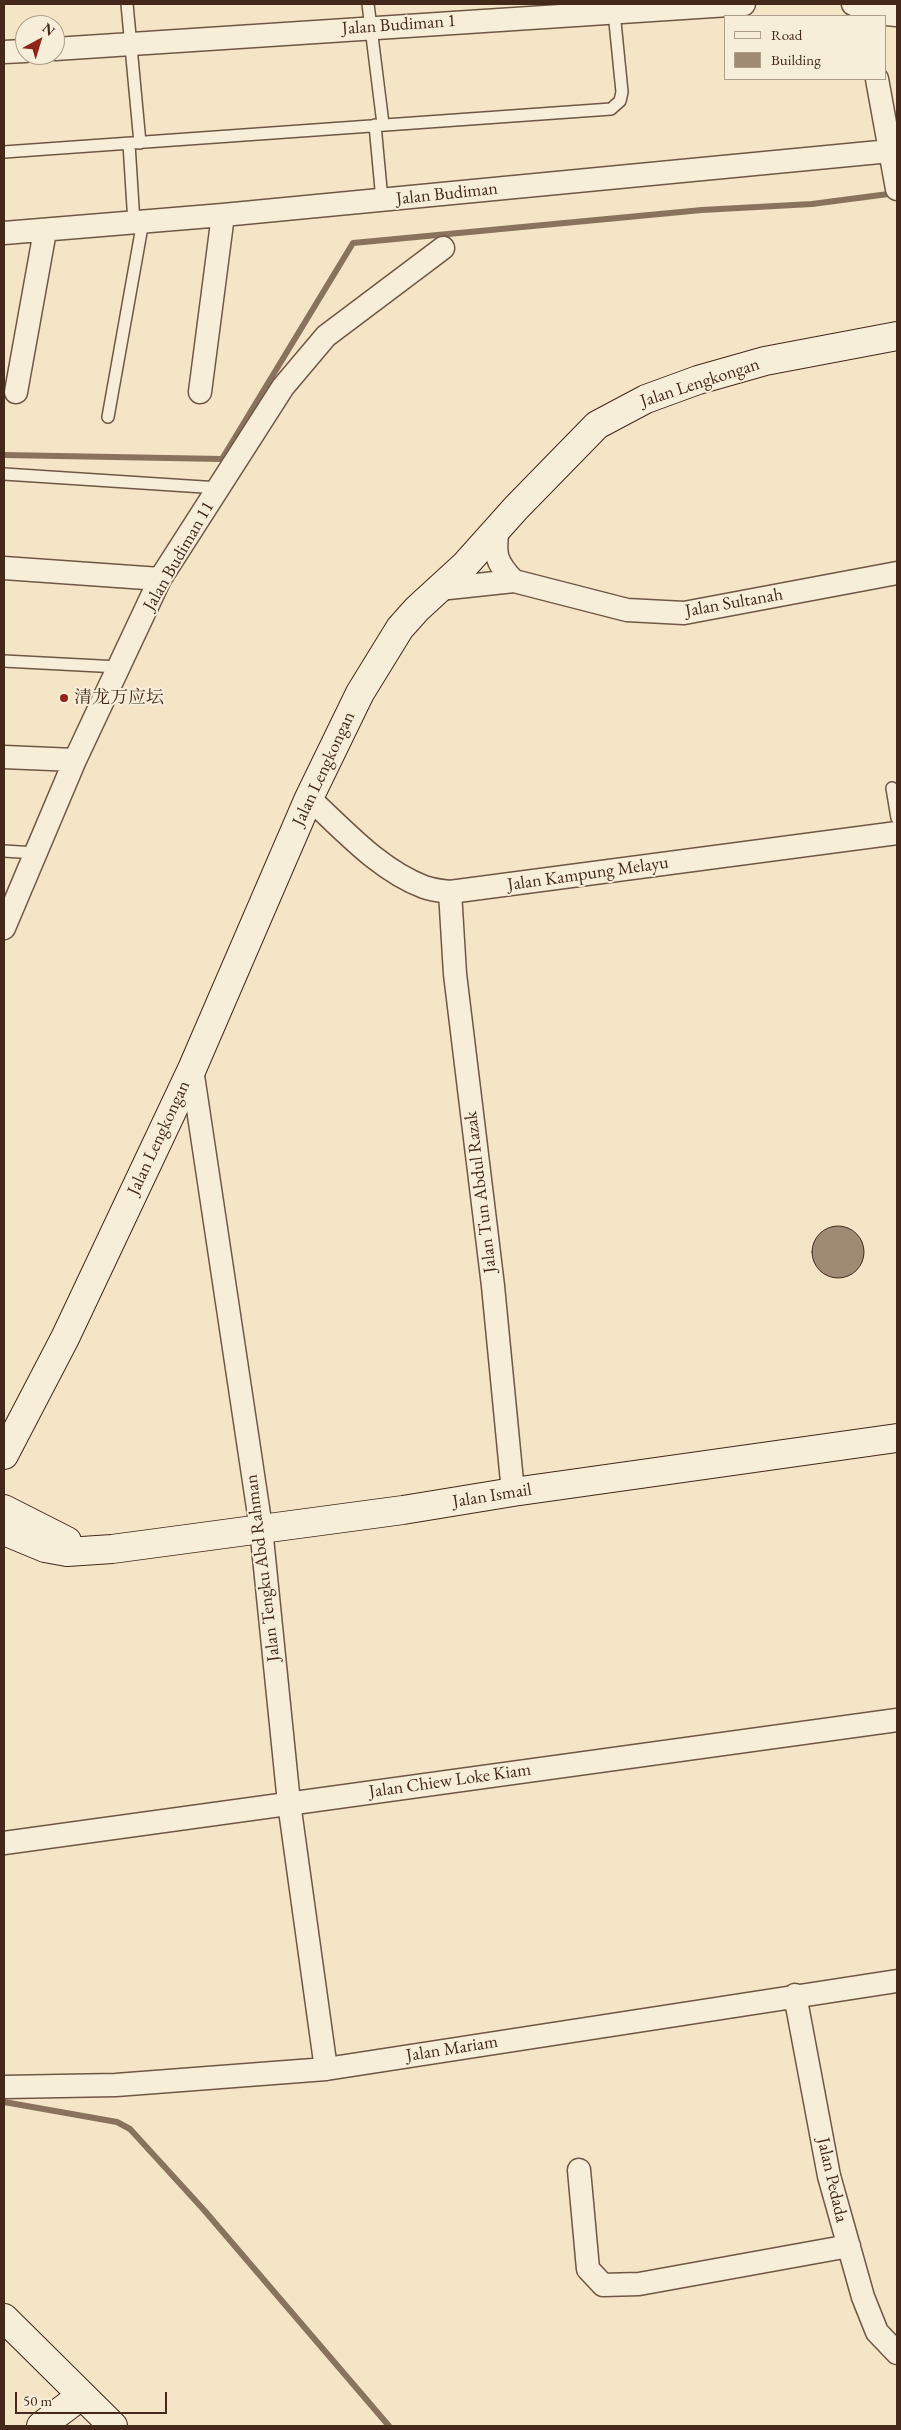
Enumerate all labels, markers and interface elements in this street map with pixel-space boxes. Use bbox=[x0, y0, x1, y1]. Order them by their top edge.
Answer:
street label: Jalan Budiman 1 bbox=[341, 10, 457, 40]
north arrow bbox=[15, 15, 65, 65]
legend bbox=[724, 15, 886, 80]
text: N bbox=[39, 19, 59, 40]
text: Road bbox=[771, 25, 802, 44]
text: Building bbox=[771, 50, 821, 69]
street label: Jalan Budiman bbox=[395, 178, 499, 210]
street label: Jalan Lengkongan bbox=[638, 354, 762, 412]
street label: Jalan Budiman 11 bbox=[139, 497, 219, 615]
street label: Jalan Sultanah bbox=[683, 584, 785, 622]
place label: 清龙万应坛 bbox=[74, 687, 164, 709]
marker: 清龙万应坛 bbox=[58, 692, 70, 704]
street label: Jalan Lengkongan bbox=[288, 708, 360, 830]
street label: Jalan Kampung Melayu bbox=[506, 852, 670, 896]
street label: Jalan Lengkongan bbox=[123, 1077, 195, 1199]
street label: Jalan Tun Abdul Razak bbox=[460, 1110, 502, 1274]
street label: Jalan Tengku Abd Rahman bbox=[241, 1473, 285, 1663]
street label: Jalan Ismail bbox=[451, 1479, 533, 1513]
street label: Jalan Chiew Loke Kiam bbox=[368, 1759, 532, 1803]
street label: Jalan Mariam bbox=[405, 2031, 499, 2067]
street label: Jalan Pedada bbox=[812, 2135, 852, 2225]
scale bar bbox=[18, 2382, 170, 2414]
text: 50 m bbox=[23, 2391, 52, 2410]

